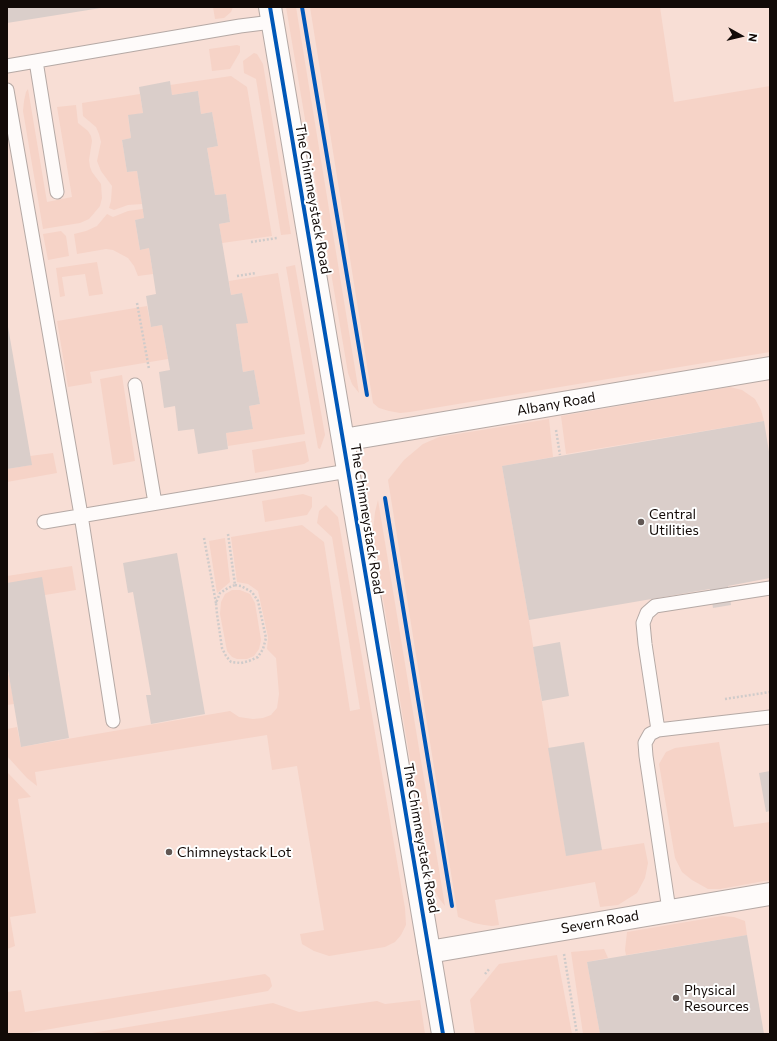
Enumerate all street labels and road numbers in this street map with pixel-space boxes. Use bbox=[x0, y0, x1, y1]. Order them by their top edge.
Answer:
street label: The Chimneystack Road bbox=[292, 123, 334, 275]
street label: Albany Road bbox=[515, 389, 597, 419]
street label: The Chimneystack Road bbox=[347, 443, 387, 595]
street label: The Chimneystack Road bbox=[400, 762, 442, 914]
street label: Severn Road bbox=[560, 907, 640, 937]

